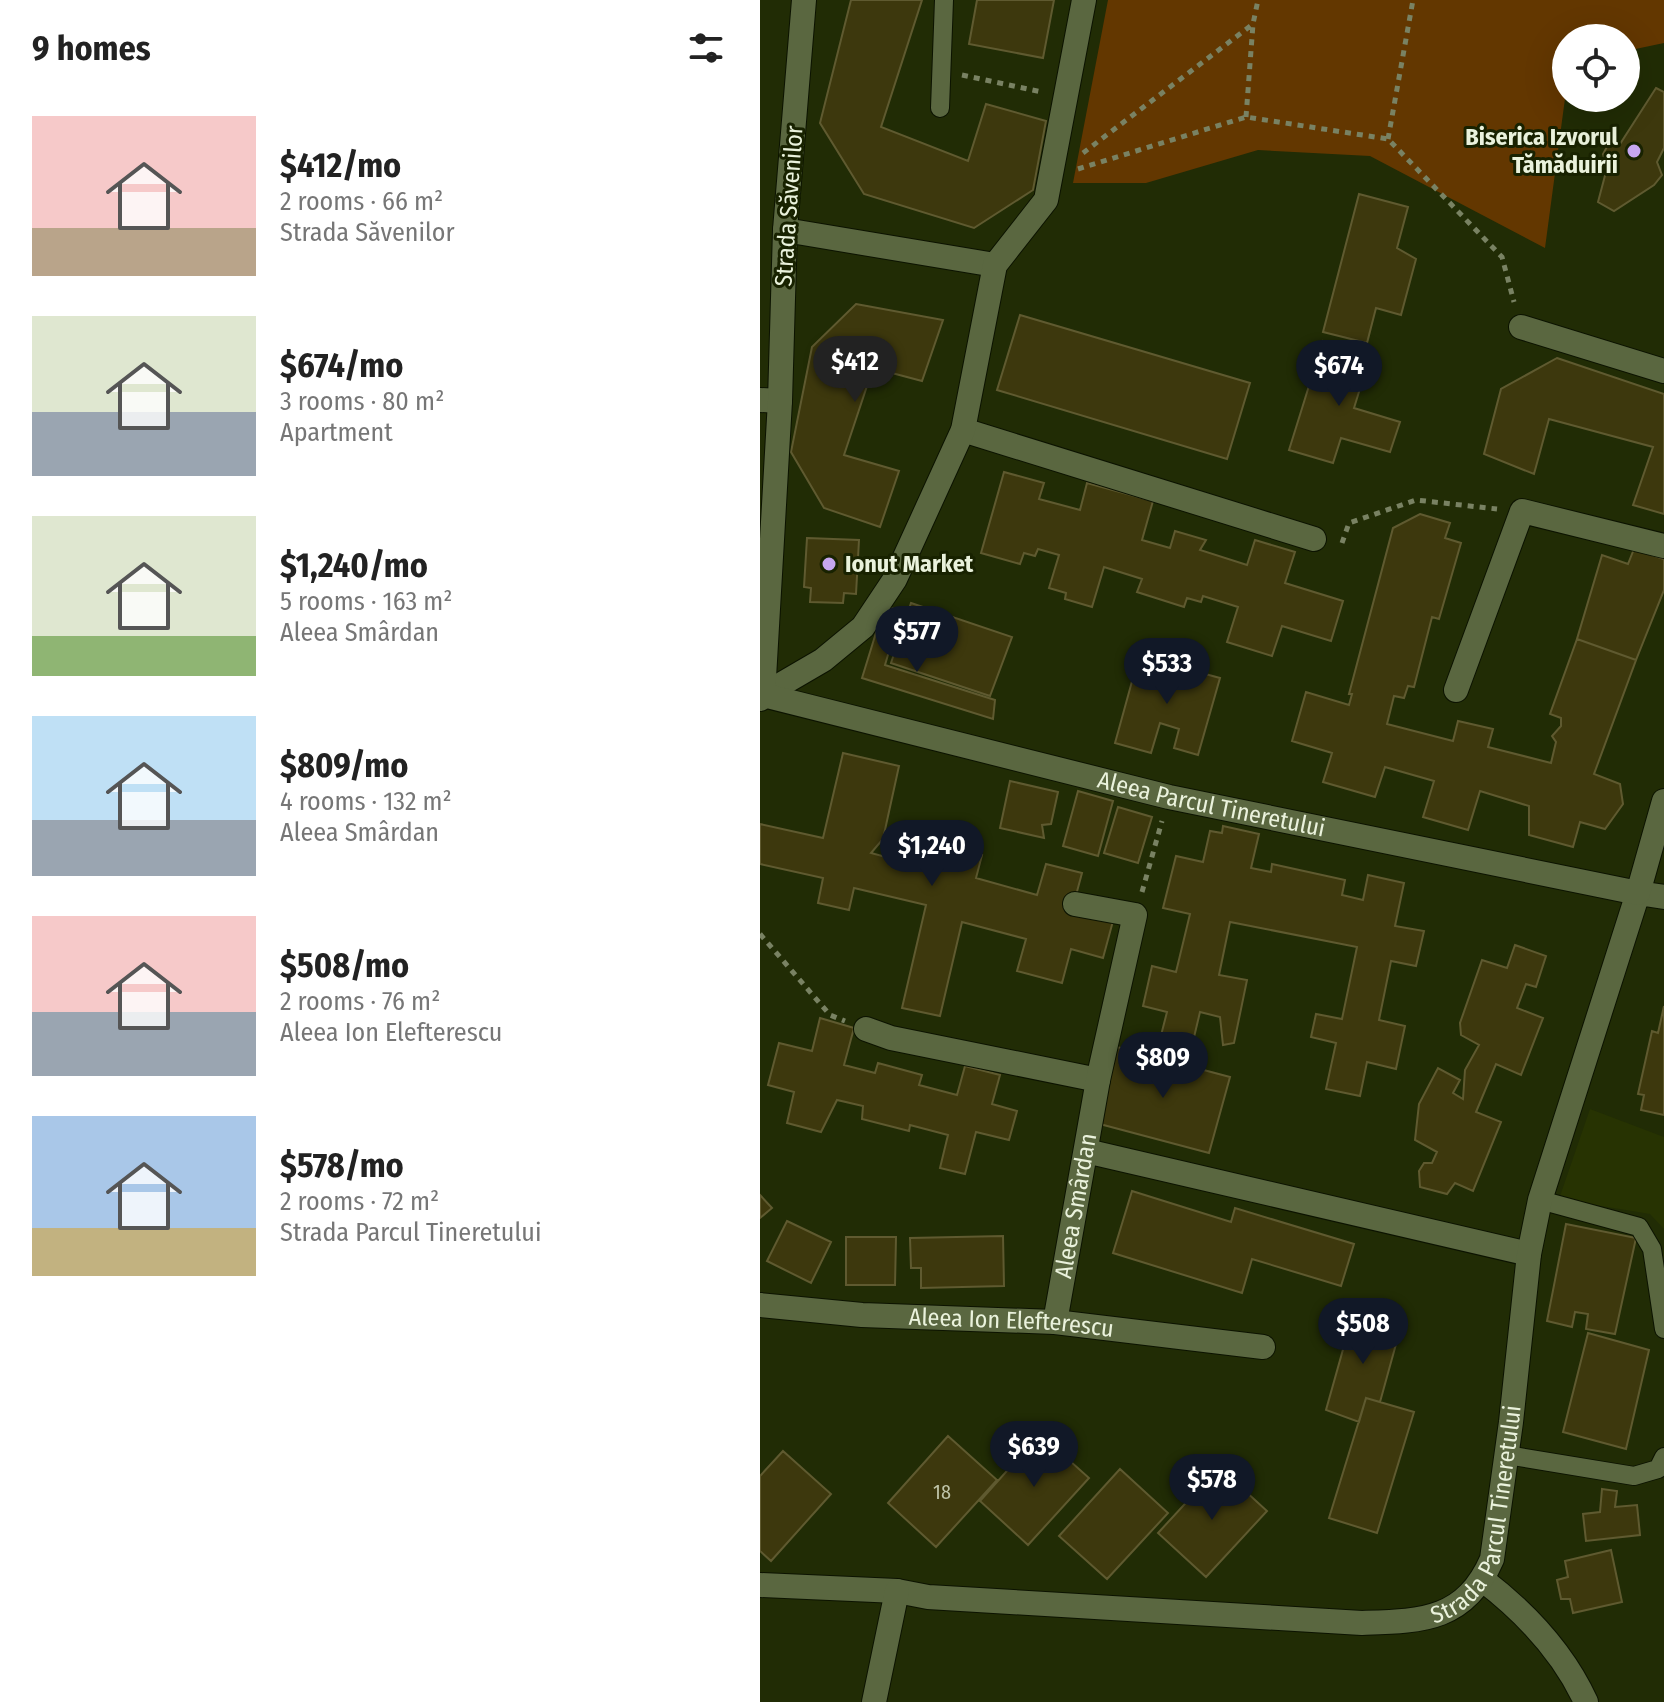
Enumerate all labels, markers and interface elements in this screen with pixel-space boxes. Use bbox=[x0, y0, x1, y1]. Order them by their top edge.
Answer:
map controls bbox=[1552, 24, 1640, 112]
button: locate bbox=[1552, 24, 1640, 112]
icon: filters bbox=[684, 26, 728, 70]
text: 9 homes bbox=[32, 28, 151, 69]
place label: Biserica Izvorul Tămăduirii bbox=[1465, 123, 1618, 179]
street label: Strada Săvenilor bbox=[769, 124, 809, 287]
marker: Biserica Izvorul Tămăduirii bbox=[1625, 142, 1643, 160]
text: $412/mo bbox=[280, 145, 401, 186]
icon: home bbox=[96, 148, 192, 244]
text: 2 rooms · 66 m² bbox=[280, 186, 443, 217]
text: Strada Săvenilor bbox=[280, 217, 455, 248]
pin: $412 bbox=[808, 336, 902, 404]
pin: $674 bbox=[1292, 340, 1386, 408]
text: $674/mo bbox=[280, 345, 403, 386]
text: $412 bbox=[831, 346, 879, 377]
icon: home bbox=[96, 348, 192, 444]
text: $674 bbox=[1314, 350, 1364, 381]
text: 3 rooms · 80 m² bbox=[280, 386, 444, 417]
text: Apartment bbox=[280, 417, 393, 448]
text: $1,240/mo bbox=[280, 545, 428, 586]
icon: home bbox=[96, 548, 192, 644]
place label: Ionut Market bbox=[845, 550, 974, 578]
marker: Ionut Market bbox=[820, 555, 838, 573]
text: 5 rooms · 163 m² bbox=[280, 586, 453, 617]
pin: $577 bbox=[870, 606, 964, 674]
text: $577 bbox=[893, 616, 941, 647]
text: Aleea Smârdan bbox=[280, 617, 439, 648]
pin: $533 bbox=[1120, 638, 1214, 706]
text: $533 bbox=[1142, 648, 1192, 679]
text: $809/mo bbox=[280, 745, 408, 786]
icon: home bbox=[96, 748, 192, 844]
street label: Aleea Parcul Tineretului bbox=[1095, 766, 1328, 843]
text: 4 rooms · 132 m² bbox=[280, 786, 452, 817]
text: Aleea Smârdan bbox=[280, 817, 439, 848]
pin: $1,240 bbox=[867, 820, 997, 888]
text: $1,240 bbox=[898, 830, 966, 861]
text: $508/mo bbox=[280, 945, 409, 986]
icon: home bbox=[96, 948, 192, 1044]
text: 2 rooms · 76 m² bbox=[280, 986, 440, 1017]
text: Aleea Ion Elefterescu bbox=[280, 1017, 502, 1048]
pin: $809 bbox=[1116, 1032, 1210, 1100]
text: $809 bbox=[1136, 1042, 1190, 1073]
street label: Aleea Smârdan bbox=[1049, 1131, 1102, 1281]
text: $578/mo bbox=[280, 1145, 404, 1186]
icon: home bbox=[96, 1148, 192, 1244]
text: 2 rooms · 72 m² bbox=[280, 1186, 439, 1217]
text: Strada Parcul Tineretului bbox=[280, 1217, 541, 1248]
pin: $508 bbox=[1316, 1298, 1410, 1366]
street label: Aleea Ion Elefterescu bbox=[908, 1303, 1115, 1343]
text: $508 bbox=[1336, 1308, 1390, 1339]
street label: Strada Parcul Tineretului bbox=[1427, 1404, 1527, 1630]
pin: $639 bbox=[987, 1421, 1081, 1489]
text: $639 bbox=[1008, 1431, 1060, 1462]
pin: $578 bbox=[1165, 1454, 1259, 1522]
text: $578 bbox=[1187, 1464, 1237, 1495]
house number: 18 bbox=[933, 1480, 951, 1504]

